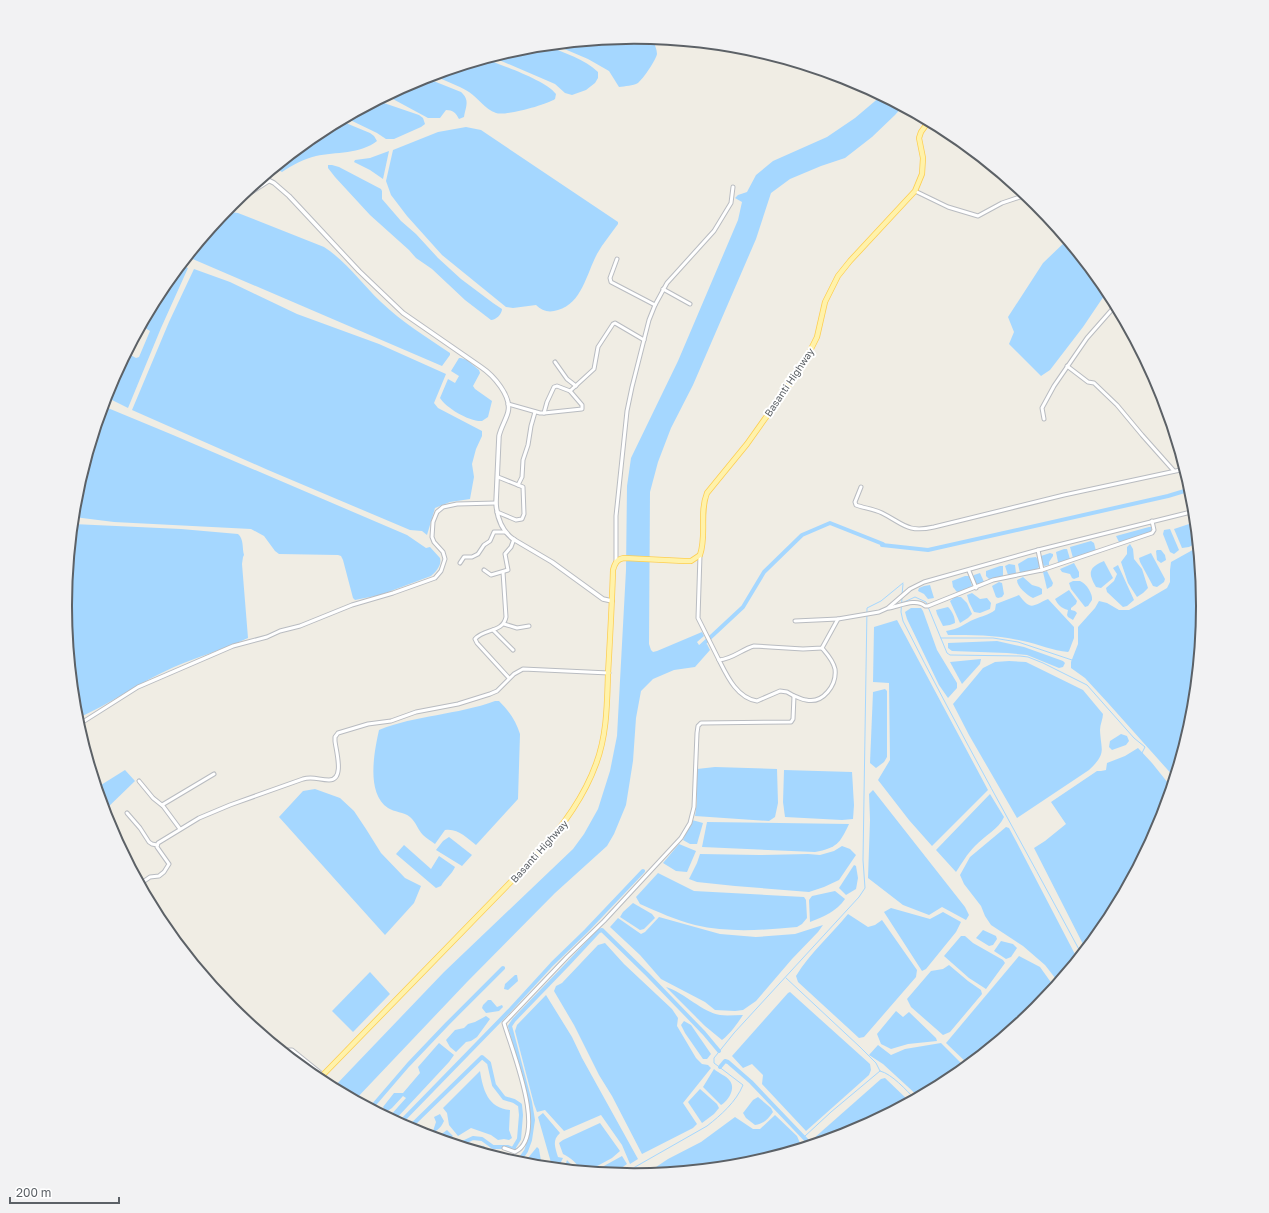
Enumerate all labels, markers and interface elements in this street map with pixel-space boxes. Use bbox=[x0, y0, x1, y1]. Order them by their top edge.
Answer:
street label: Basanti Highway bbox=[762, 345, 817, 419]
street label: Basanti Highway bbox=[508, 817, 570, 885]
scale bar bbox=[10, 1179, 119, 1205]
text: 200 m bbox=[16, 1185, 51, 1200]

